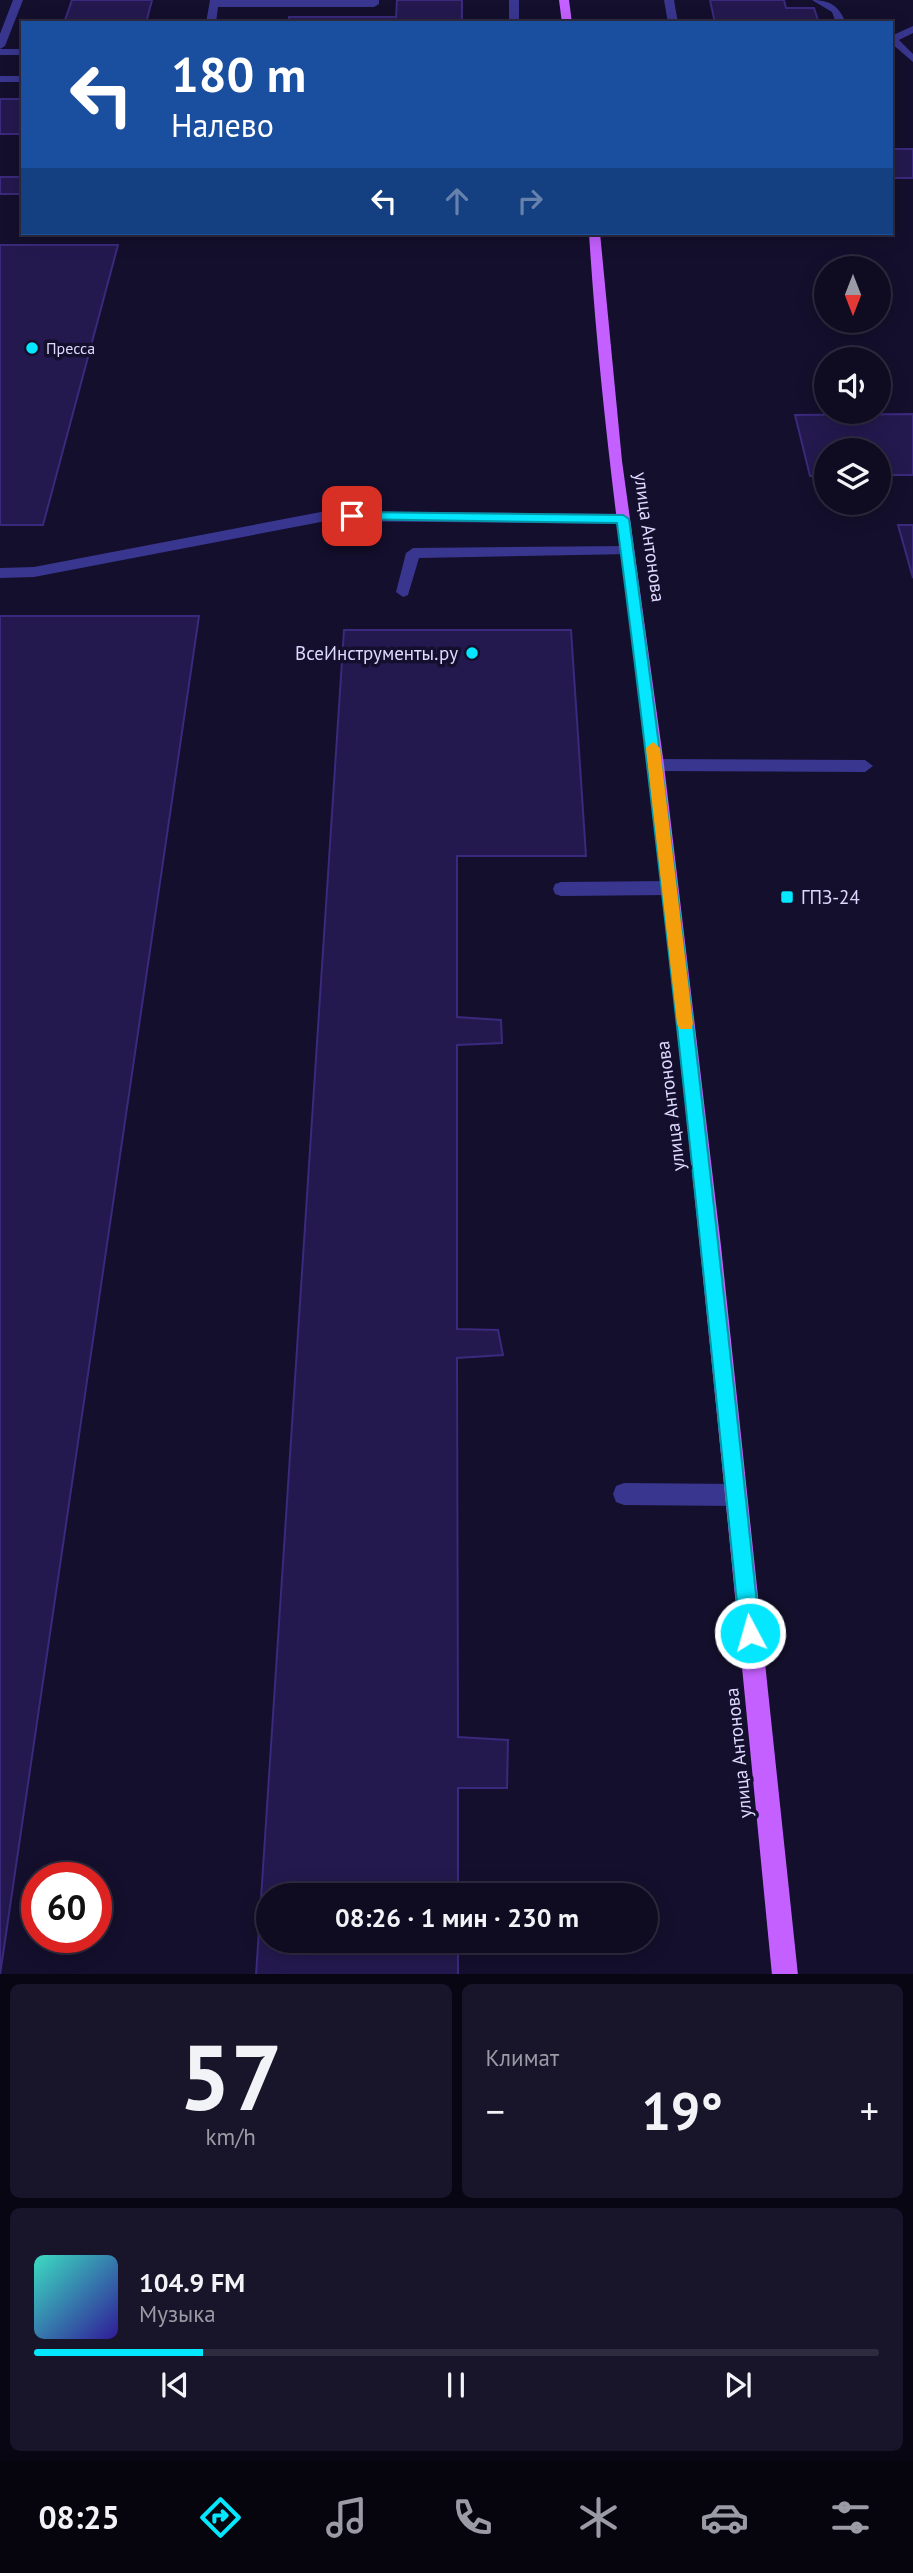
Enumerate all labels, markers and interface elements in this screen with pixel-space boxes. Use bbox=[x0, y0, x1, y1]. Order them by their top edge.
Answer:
text: 180 m bbox=[171, 42, 306, 106]
icon: left bbox=[56, 49, 147, 140]
text: Налево bbox=[171, 104, 274, 146]
icon: left bbox=[365, 182, 403, 220]
icon: ahead bbox=[438, 182, 476, 220]
icon: right bbox=[511, 182, 549, 220]
north arrow bbox=[814, 256, 891, 332]
map controls bbox=[814, 256, 891, 515]
place label: Пресса bbox=[46, 338, 95, 358]
marker: Пресса bbox=[24, 340, 40, 356]
button: sound bbox=[814, 347, 891, 424]
button: layers bbox=[814, 438, 891, 515]
street label: улица Антонова bbox=[629, 470, 671, 604]
pin bbox=[322, 486, 382, 546]
icon: arrive bbox=[333, 497, 371, 535]
place label: ВсеИнструменты.ру bbox=[295, 641, 458, 665]
marker: ВсеИнструменты.ру bbox=[464, 645, 480, 661]
place label: ГПЗ-24 bbox=[801, 885, 860, 909]
marker: ГПЗ-24 bbox=[779, 889, 795, 905]
street label: улица Антонова bbox=[650, 1040, 690, 1172]
position arrow bbox=[713, 1596, 787, 1670]
street label: улица Антонова bbox=[719, 1687, 757, 1819]
speed limit sign: 60 bbox=[21, 1862, 112, 1953]
text: 08:26 · 1 мин · 230 m bbox=[335, 1901, 579, 1934]
text: 57 bbox=[179, 2017, 282, 2135]
text: Климат bbox=[486, 2043, 559, 2072]
text: 19° bbox=[641, 2077, 723, 2144]
text: − bbox=[486, 2086, 505, 2135]
text: + bbox=[860, 2086, 879, 2135]
text: km/h bbox=[206, 2122, 256, 2151]
text: 104.9 FM bbox=[139, 2266, 245, 2299]
text: Музыка bbox=[139, 2299, 216, 2328]
icon: previous bbox=[156, 2366, 194, 2404]
icon: pause bbox=[437, 2366, 475, 2404]
icon: next bbox=[719, 2366, 757, 2404]
icon: directions bbox=[196, 2493, 245, 2542]
icon: music bbox=[322, 2493, 371, 2542]
icon: phone bbox=[448, 2493, 497, 2542]
icon: climate bbox=[574, 2493, 623, 2542]
icon: car bbox=[700, 2493, 749, 2542]
icon: filters bbox=[826, 2493, 875, 2542]
text: 08:25 bbox=[38, 2496, 120, 2538]

